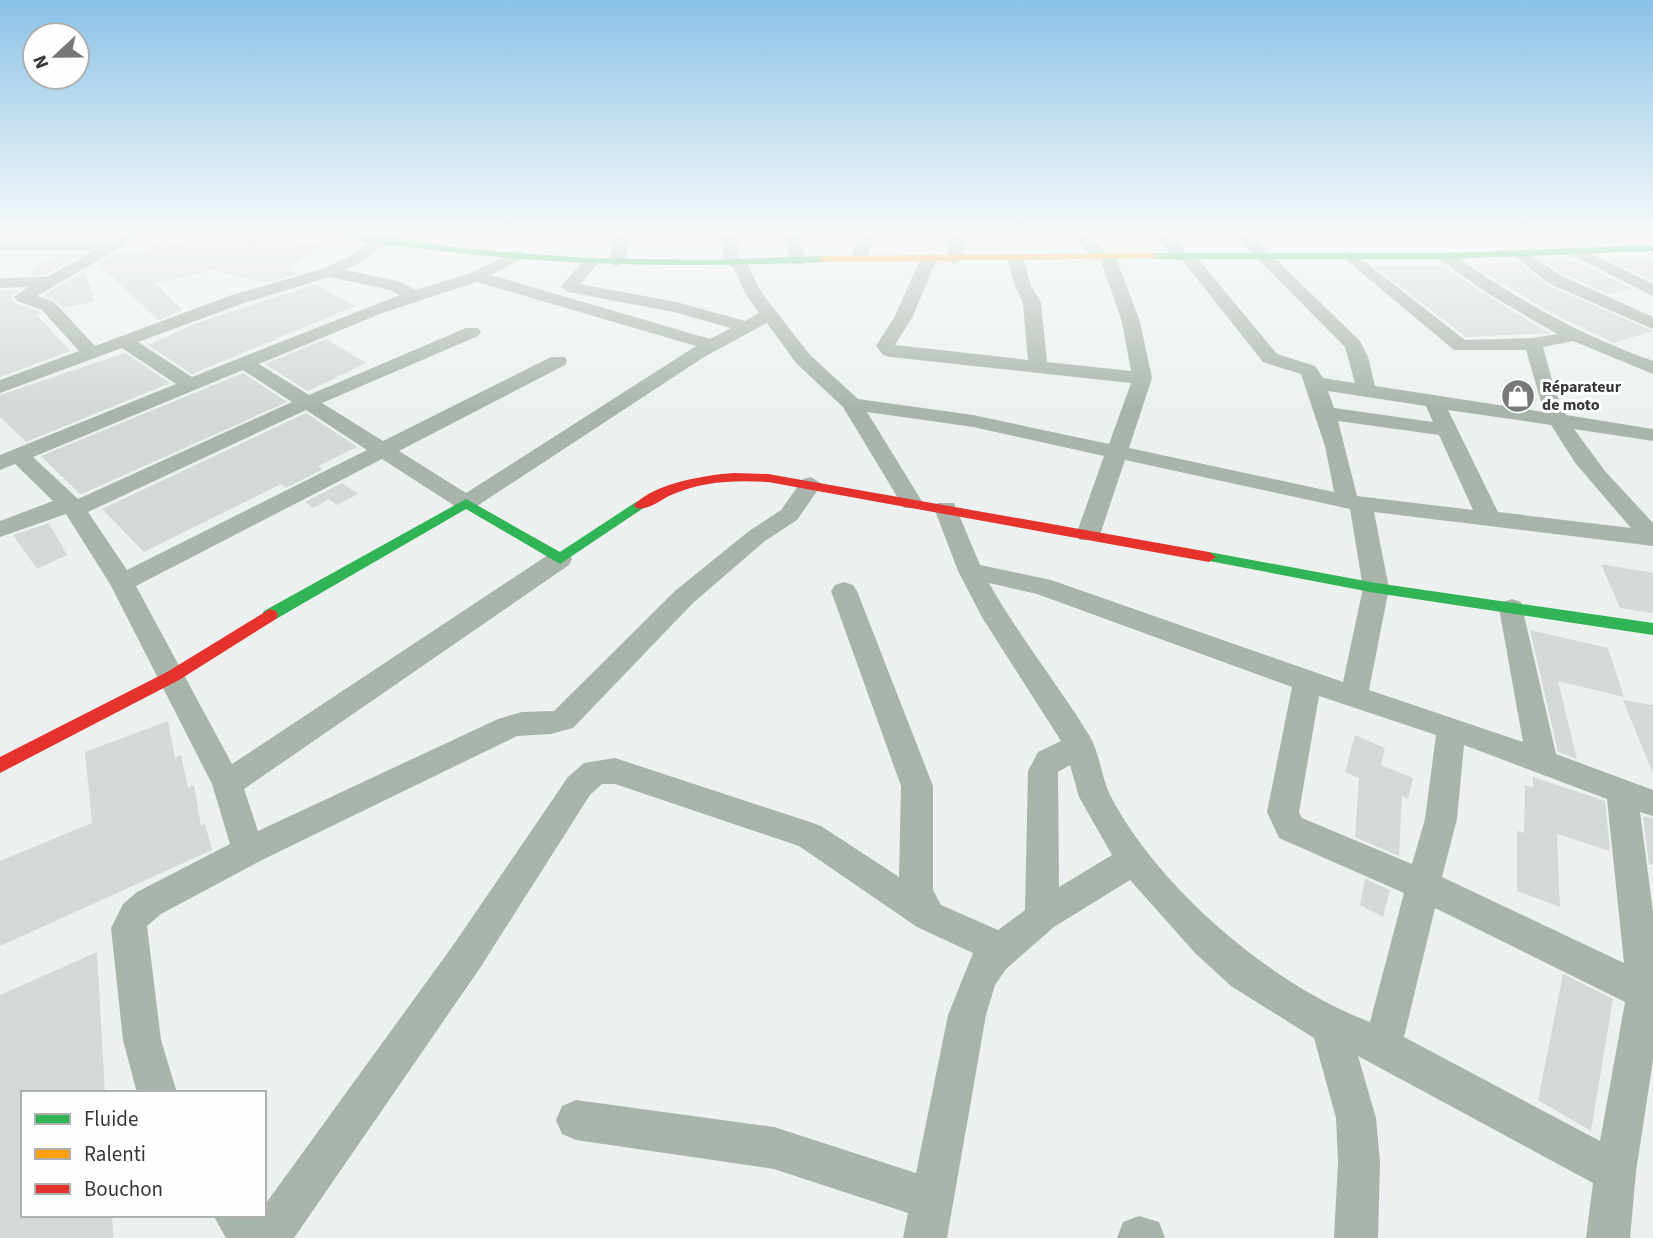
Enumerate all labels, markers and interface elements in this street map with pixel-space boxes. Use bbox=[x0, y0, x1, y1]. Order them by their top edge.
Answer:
north arrow bbox=[21, 21, 91, 91]
text: N bbox=[27, 51, 57, 73]
place label: Réparateur de moto bbox=[1542, 376, 1622, 416]
shop icon: Réparateur de moto bbox=[1499, 377, 1537, 415]
legend bbox=[21, 1091, 266, 1217]
text: Fluide bbox=[84, 1104, 138, 1134]
text: Ralenti bbox=[84, 1139, 146, 1169]
text: Bouchon bbox=[84, 1174, 163, 1204]

